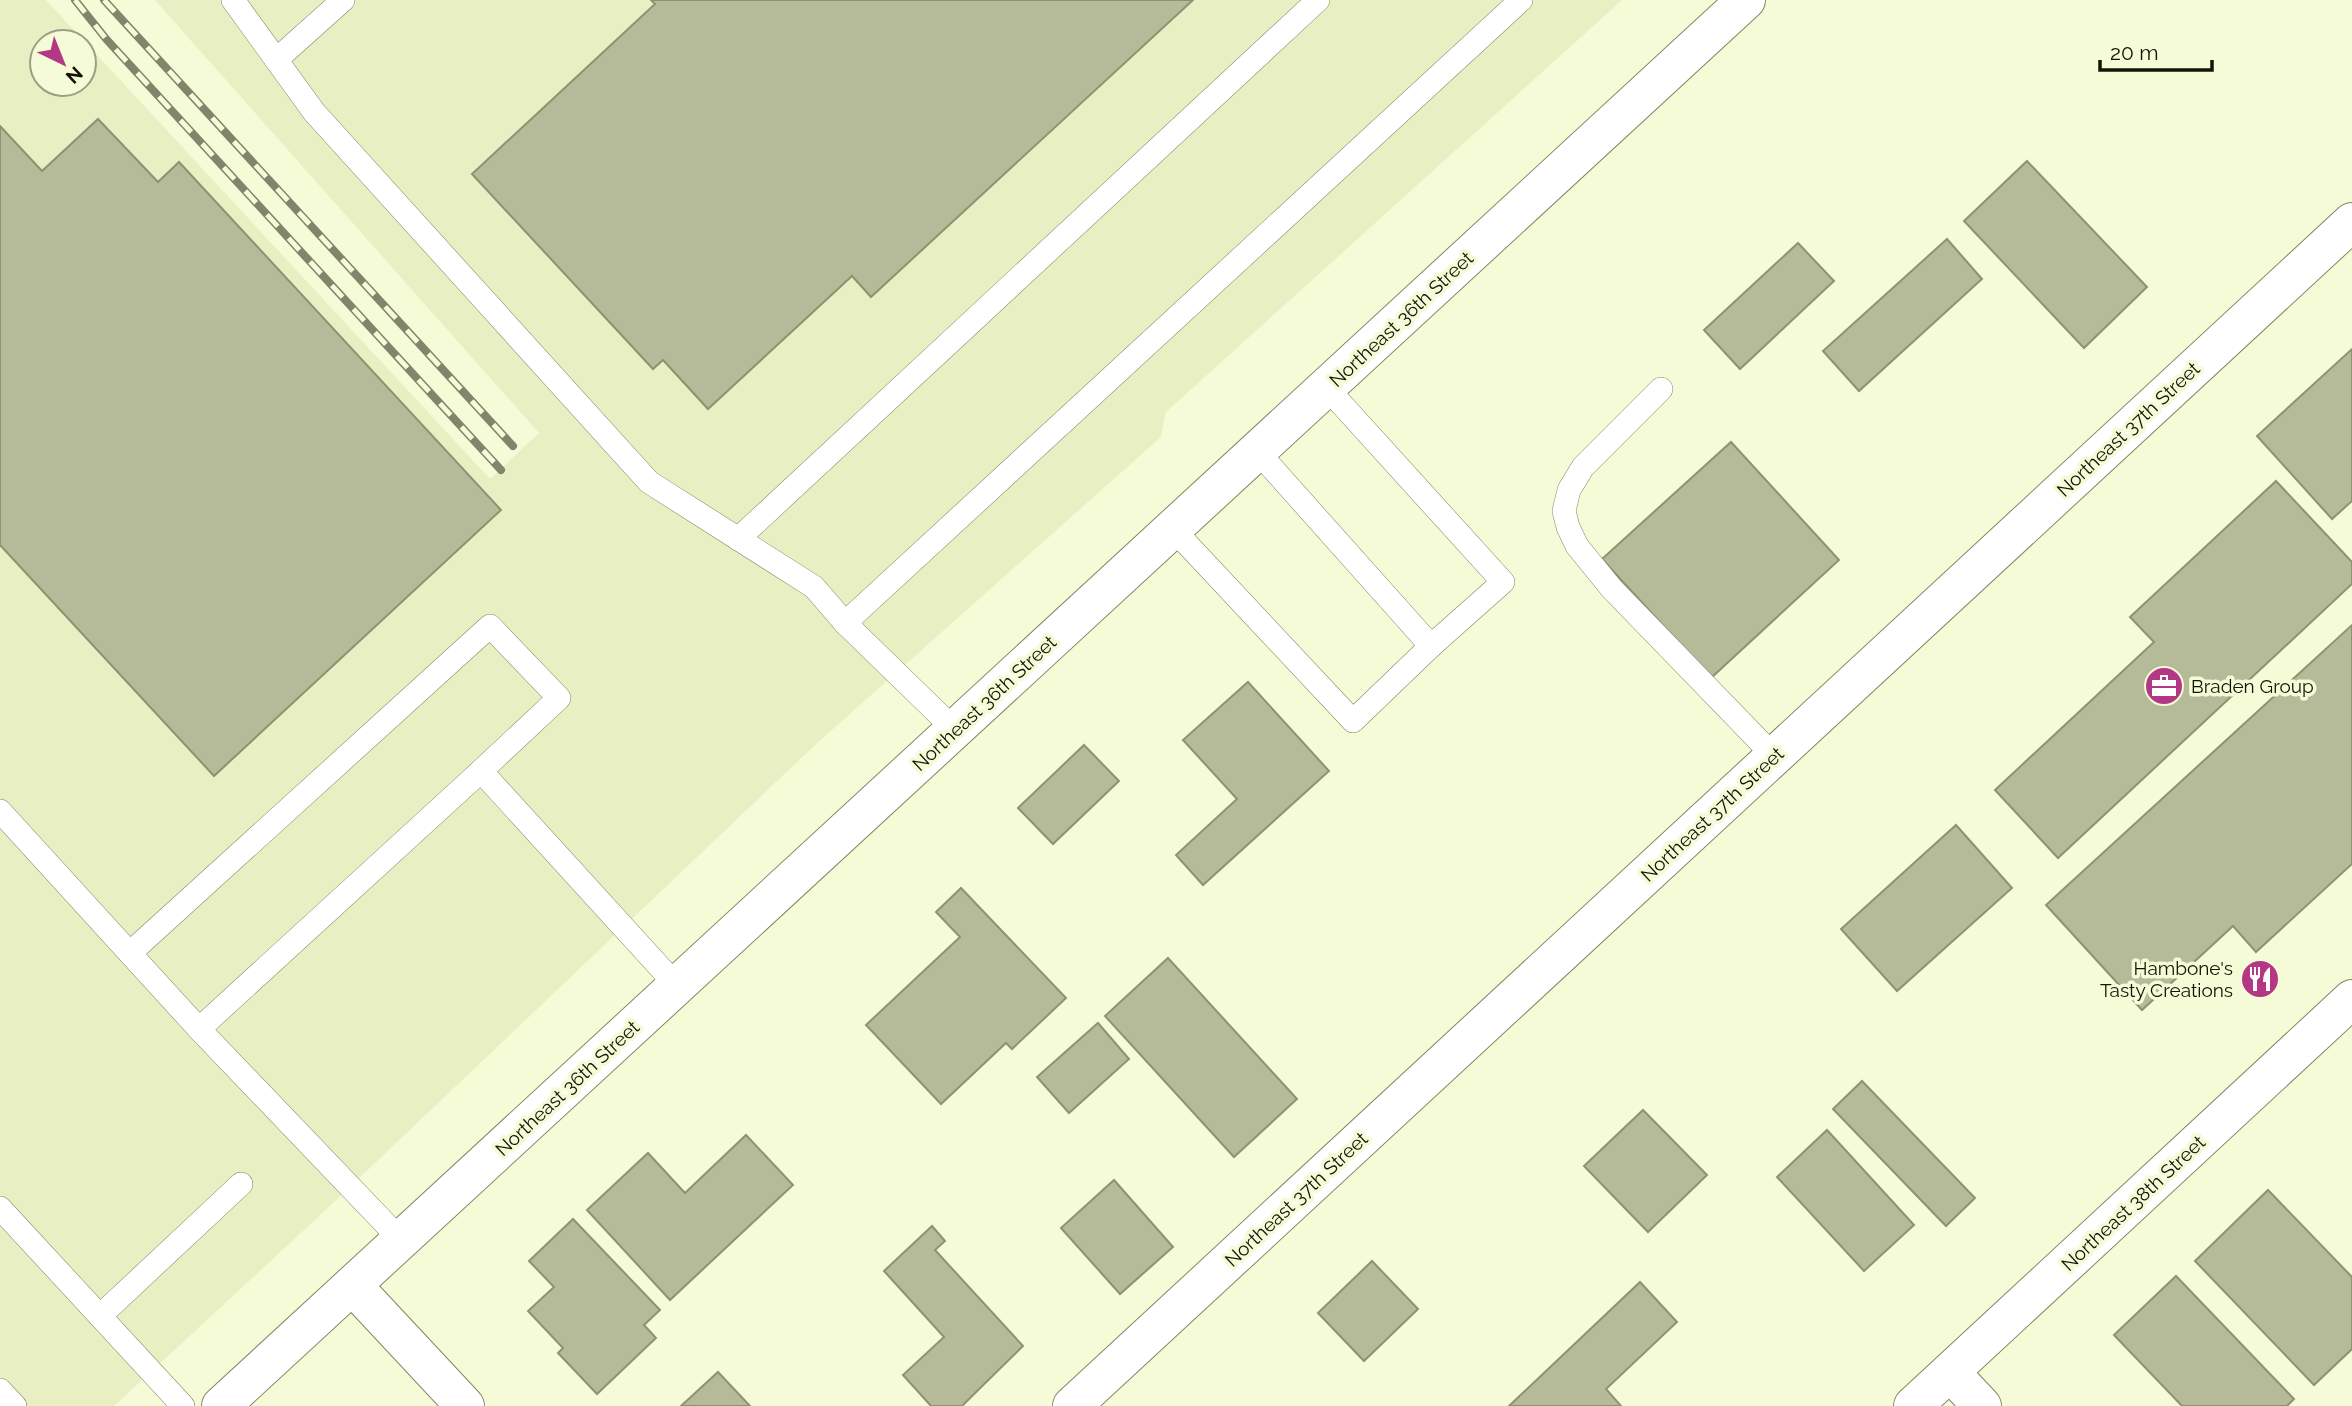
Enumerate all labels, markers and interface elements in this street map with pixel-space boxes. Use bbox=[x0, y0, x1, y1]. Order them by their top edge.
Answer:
north arrow bbox=[28, 28, 98, 98]
scale bar bbox=[2100, 28, 2212, 72]
text: 20 m bbox=[2110, 40, 2158, 65]
text: N bbox=[62, 62, 87, 88]
street label: Northeast 36th Street bbox=[1325, 246, 1478, 391]
street label: Northeast 37th Street bbox=[2052, 357, 2204, 501]
street label: Northeast 36th Street bbox=[908, 630, 1061, 775]
office icon: Braden Group bbox=[2143, 665, 2185, 707]
place label: Braden Group bbox=[2191, 675, 2314, 697]
street label: Northeast 37th Street bbox=[1636, 742, 1788, 886]
place label: Hambone's Tasty Creations bbox=[2100, 957, 2233, 1001]
restaurant icon: Hambone's Tasty Creations bbox=[2239, 958, 2281, 1000]
street label: Northeast 36th Street bbox=[491, 1015, 644, 1160]
street label: Northeast 37th Street bbox=[1220, 1127, 1372, 1271]
street label: Northeast 38th Street bbox=[2057, 1130, 2210, 1275]

